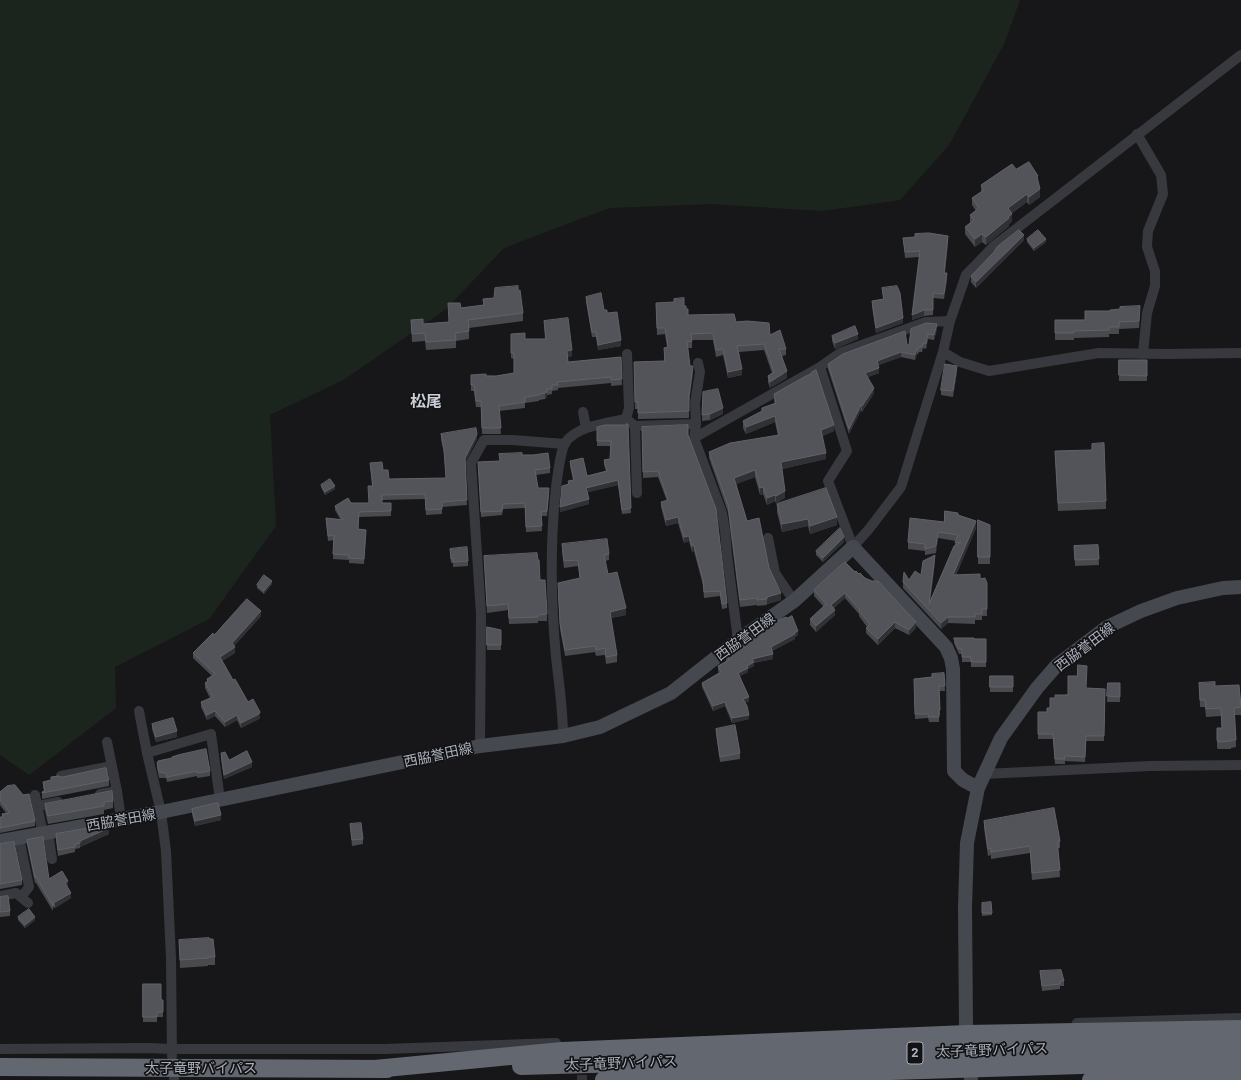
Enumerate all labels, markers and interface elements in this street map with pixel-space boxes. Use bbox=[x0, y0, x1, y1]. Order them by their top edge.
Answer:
district label: 松尾 bbox=[410, 392, 442, 412]
street label: 西脇誉田線 bbox=[712, 610, 778, 664]
street label: 西脇誉田線 bbox=[1052, 619, 1118, 675]
street label: 西脇誉田線 bbox=[402, 740, 474, 770]
street label: 西脇誉田線 bbox=[85, 806, 157, 834]
street label: 太子竜野バイパス bbox=[936, 1040, 1048, 1060]
road number: 2 bbox=[907, 1042, 923, 1064]
street label: 太子竜野バイパス bbox=[565, 1053, 677, 1073]
street label: 太子竜野バイパス bbox=[145, 1060, 257, 1076]

